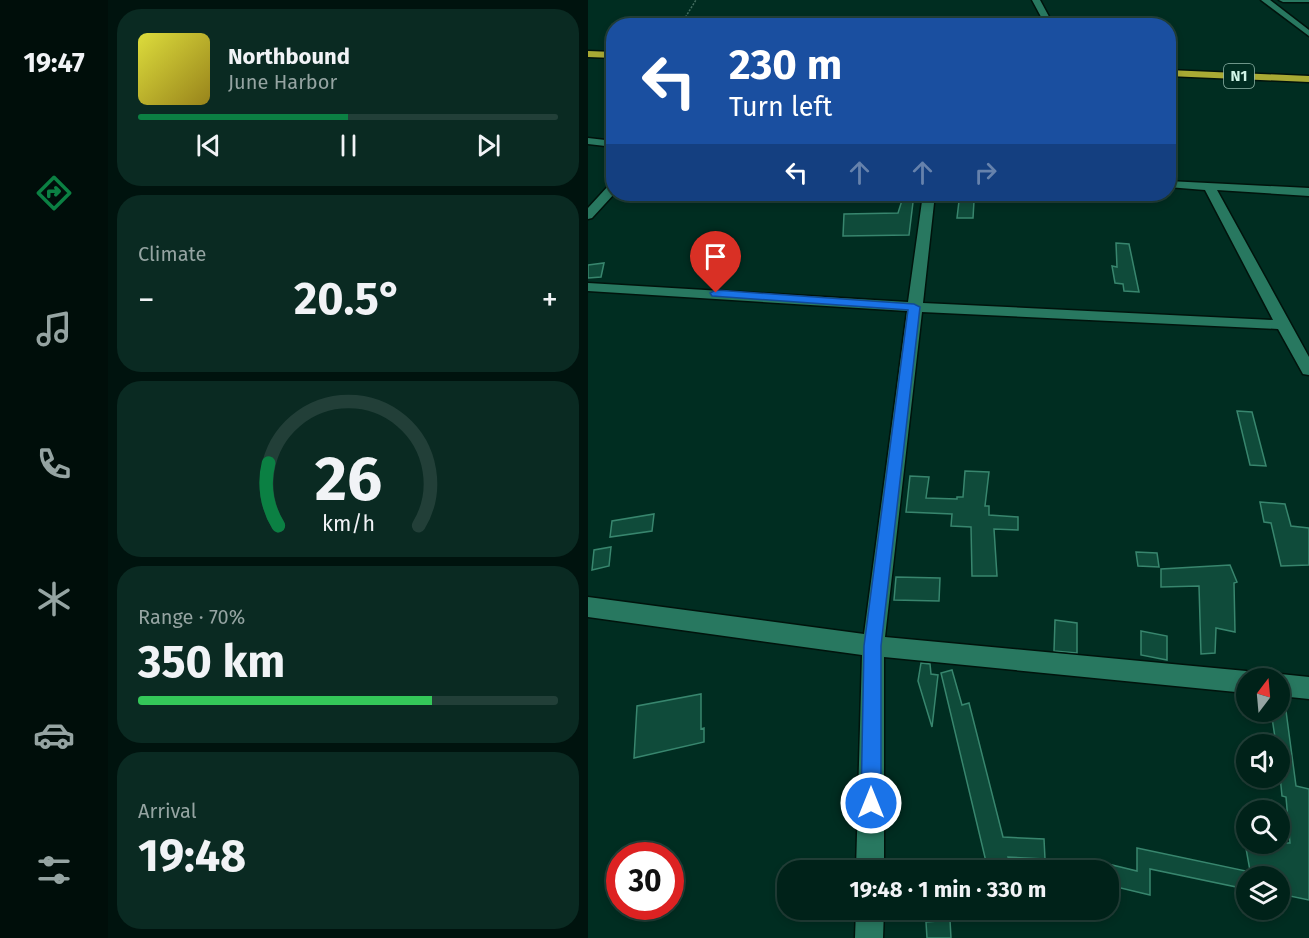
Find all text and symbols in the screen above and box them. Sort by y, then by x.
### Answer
text: 230 m [729,40,842,90]
icon: left [630,42,708,120]
text: Northbound [228,43,350,70]
text: 19:47 [23,47,85,79]
road number: N1 [1224,64,1254,88]
text: June Harbor [228,70,337,94]
text: Turn left [729,91,832,123]
icon: previous [192,129,225,162]
icon: pause [332,129,365,162]
icon: next [472,129,505,162]
icon: left [780,156,813,189]
icon: ahead [843,156,876,189]
icon: ahead [906,156,939,189]
icon: right [969,156,1002,189]
icon: directions [33,172,75,214]
pin [690,231,741,293]
icon: arrive [699,240,732,273]
text: Climate [138,242,206,266]
text: 20.5° [294,272,402,326]
text: − [138,280,155,320]
text: + [542,280,558,320]
icon: music [33,308,75,350]
text: 26 [314,442,382,517]
icon: phone [33,443,75,485]
text: km/h [321,511,375,537]
icon: climate [33,578,75,620]
text: Range · 70% [138,605,245,629]
text: 350 km [138,635,285,689]
north arrow [1236,668,1290,722]
map controls [1236,668,1290,920]
icon: car [33,714,75,756]
button: sound [1236,734,1290,788]
position arrow [839,771,903,835]
text: Arrival [138,799,197,823]
button: search [1236,800,1290,854]
text: 19:48 [138,829,246,883]
speed limit sign: 30 [606,842,684,920]
icon: filters [33,849,75,891]
button: layers [1236,866,1290,920]
text: 19:48 · 1 min · 330 m [850,876,1046,903]

